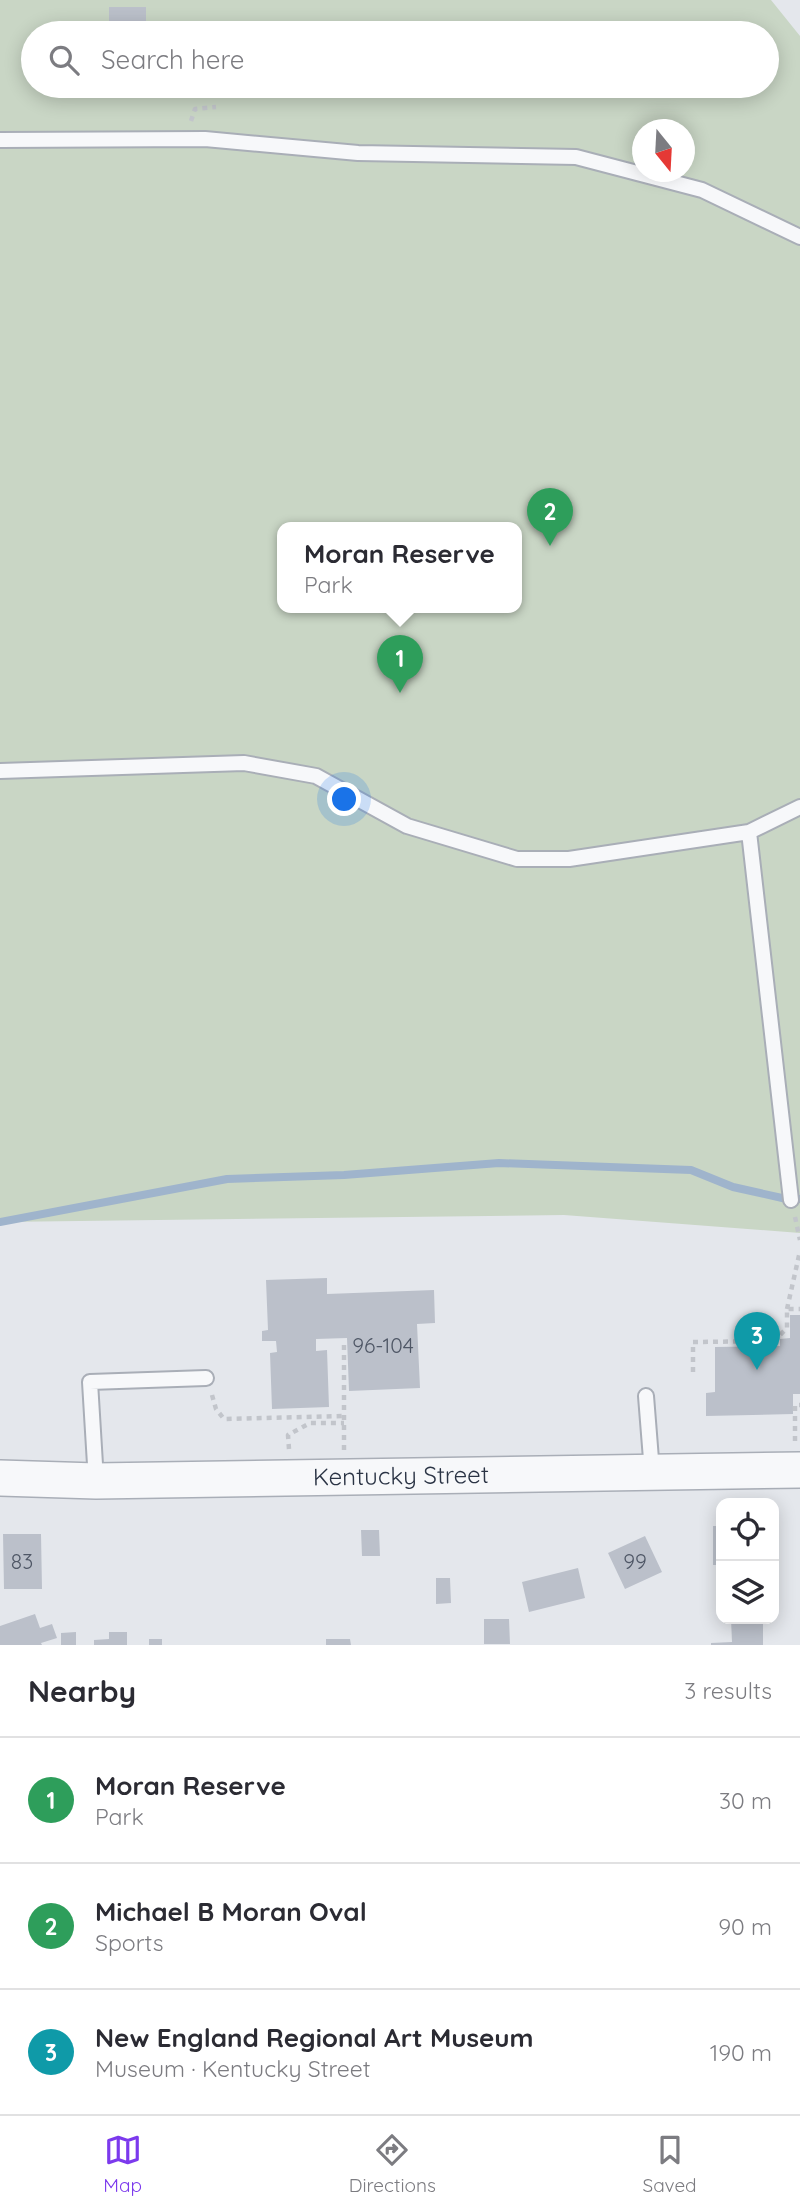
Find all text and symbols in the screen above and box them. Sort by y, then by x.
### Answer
search box [21,21,779,98]
icon: search [45,41,83,79]
text: Search here [101,43,245,76]
north arrow [632,119,695,182]
pin: 2 [527,488,573,546]
popup [277,522,522,613]
text: Moran Reserve [304,537,495,570]
text: Park [304,570,353,599]
pin: 1 [377,635,423,693]
your location [327,782,361,816]
pin: 3 [734,1312,780,1370]
house number: 96-104 [352,1332,414,1358]
street label: Kentucky Street [313,1459,489,1492]
map controls [716,1498,779,1624]
button: locate [716,1498,779,1561]
house number: 83 [11,1548,33,1574]
house number: 99 [623,1548,647,1574]
button: layers [716,1561,779,1624]
text: Nearby [28,1672,136,1710]
text: 3 results [684,1676,772,1705]
text: Moran Reserve [95,1769,286,1802]
text: 1 [47,1786,55,1815]
text: 30 m [719,1786,772,1815]
text: Park [95,1802,144,1831]
text: Michael B Moran Oval [95,1895,367,1928]
text: 2 [44,1912,58,1941]
text: 90 m [718,1912,772,1941]
text: Sports [95,1928,164,1957]
text: New England Regional Art Museum [95,2021,534,2054]
text: 3 [45,2038,57,2067]
text: 190 m [710,2038,772,2067]
text: Museum · Kentucky Street [95,2054,371,2083]
tab: Map [103,2131,142,2197]
tab: Directions [349,2131,436,2197]
tab: Saved [642,2131,697,2197]

